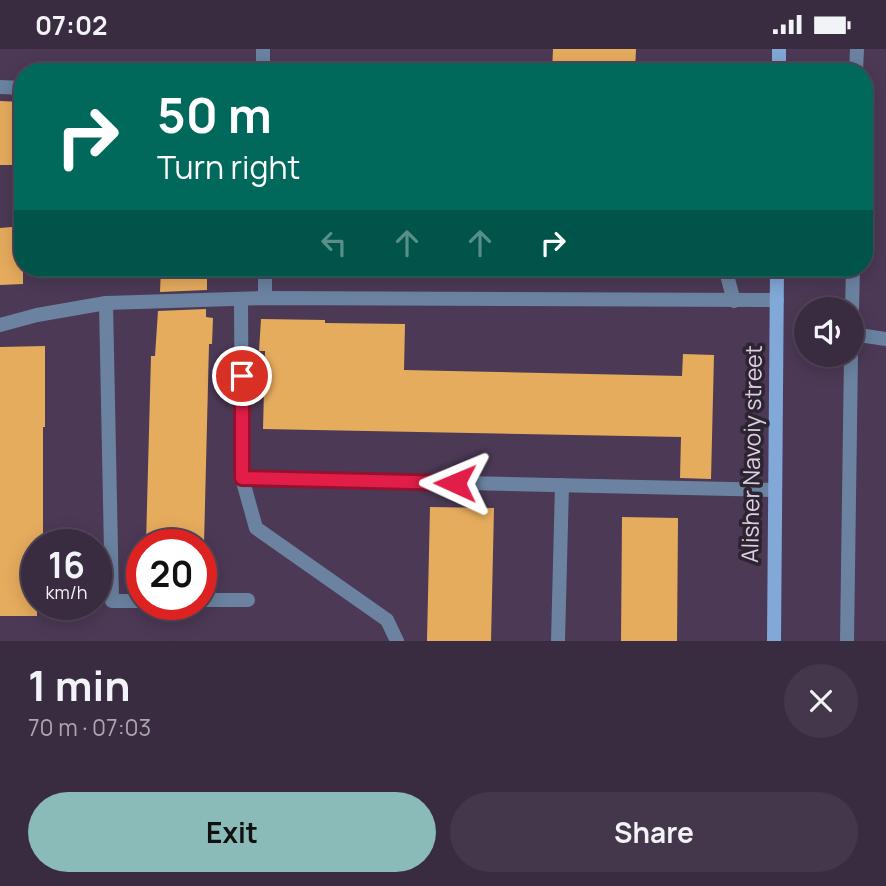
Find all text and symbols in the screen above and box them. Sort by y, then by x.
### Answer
text: 07:02 [35,7,107,43]
text: 50 m [157,81,272,148]
icon: right [42,91,133,182]
text: Turn right [157,145,300,189]
icon: left [315,224,353,262]
icon: ahead [388,224,426,262]
icon: ahead [461,224,499,262]
icon: right [534,224,572,262]
map controls [794,297,864,367]
button: sound [794,297,864,367]
street label: Alisher Navoiy street [733,345,769,563]
pin [212,346,272,406]
icon: arrive [223,357,261,395]
position arrow [418,446,492,520]
speed limit sign: 20 [126,529,217,620]
text: 16 [48,541,85,589]
text: km/h [46,580,87,604]
text: 1 min [28,656,131,714]
button: close [784,664,858,738]
text: 70 m · 07:03 [28,711,151,743]
button: Exit [28,792,436,872]
button: Share [450,792,858,872]

